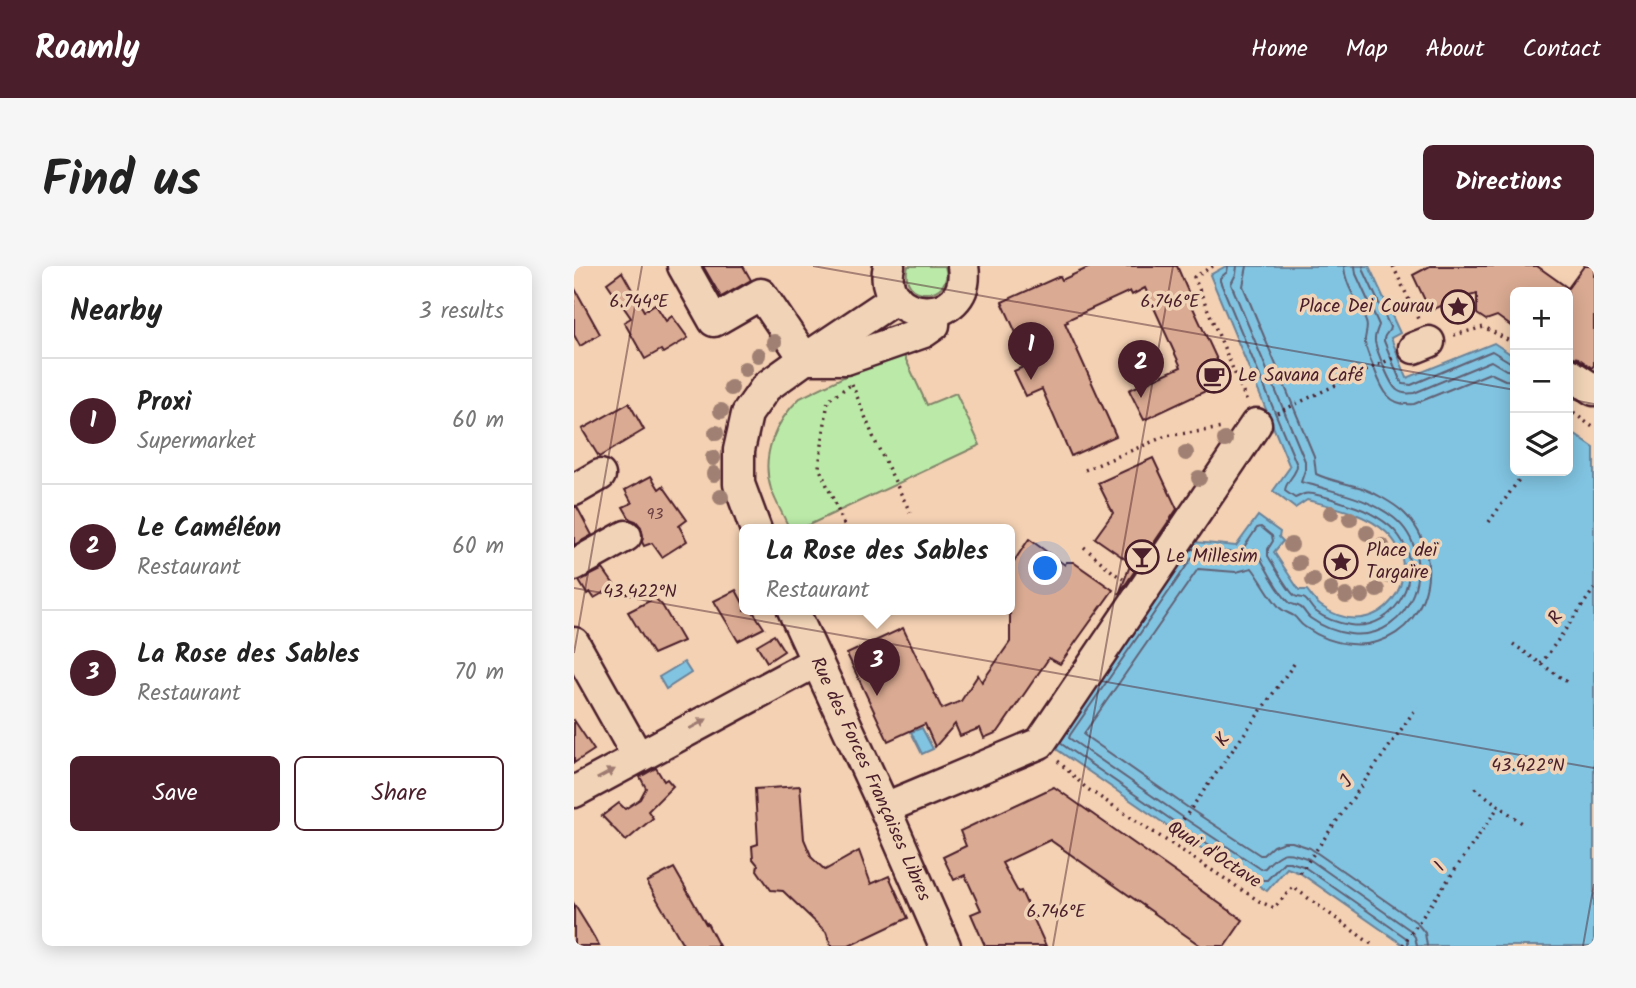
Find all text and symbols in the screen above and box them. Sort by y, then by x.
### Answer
text: Roamly [35,23,140,76]
text: Home [1251,30,1308,69]
text: Map [1346,30,1388,69]
text: About [1426,30,1484,69]
text: Contact [1522,30,1601,69]
text: Find us [42,143,200,221]
button: Directions [1423,145,1594,220]
map controls [1510,287,1573,476]
button: + [1510,287,1573,350]
text: Nearby [70,288,162,336]
text: 6.744°E [609,288,669,317]
text: 6.746°E [1140,288,1200,317]
place icon: Place Dei Courau [1439,288,1477,326]
place label: Place Dei Courau [1299,292,1434,322]
text: 3 results [418,294,504,330]
pin: 1 [1008,322,1054,380]
pin: 2 [1118,340,1164,398]
button: − [1510,350,1573,413]
cafe icon: Le Savana Café [1195,357,1233,395]
place label: Le Savana Café [1238,361,1364,391]
text: Proxi [137,382,192,424]
text: 1 [90,403,96,439]
text: 60 m [452,403,504,439]
button: layers [1510,413,1573,476]
text: Supermarket [137,424,256,460]
house number: 93 [647,502,663,527]
text: Le Caméléon [137,508,281,550]
popup [739,524,1015,615]
text: 2 [86,529,100,565]
text: 60 m [452,529,504,565]
text: La Rose des Sables [766,531,988,573]
place label: Place deï Targaïre [1366,536,1440,588]
bar icon: Le Millesim [1123,538,1161,576]
place label: Le Millesim [1166,542,1258,572]
place icon: Place deï Targaïre [1322,543,1360,581]
text: Restaurant [137,550,241,586]
your location [1028,551,1062,585]
text: Restaurant [766,573,870,609]
text: 43.422°N [603,578,677,607]
street label: R [1541,605,1571,631]
text: La Rose des Sables [137,634,360,676]
pin: 3 [854,638,900,696]
street label: Rue des Forces Françaises Libres [802,652,939,906]
text: 3 [87,655,99,691]
text: 70 m [454,655,504,691]
text: Restaurant [137,676,241,712]
one-way arrow [689,719,709,731]
street label: K [1208,726,1239,753]
text: 43.422°N [1491,752,1565,781]
button: Save [70,756,280,831]
button: Share [294,756,504,831]
one-way arrow [596,769,616,780]
street label: J [1332,769,1362,794]
street label: Quai d'Octave [1161,813,1268,897]
street label: I [1426,856,1454,878]
text: 6.746°E [1026,898,1086,927]

